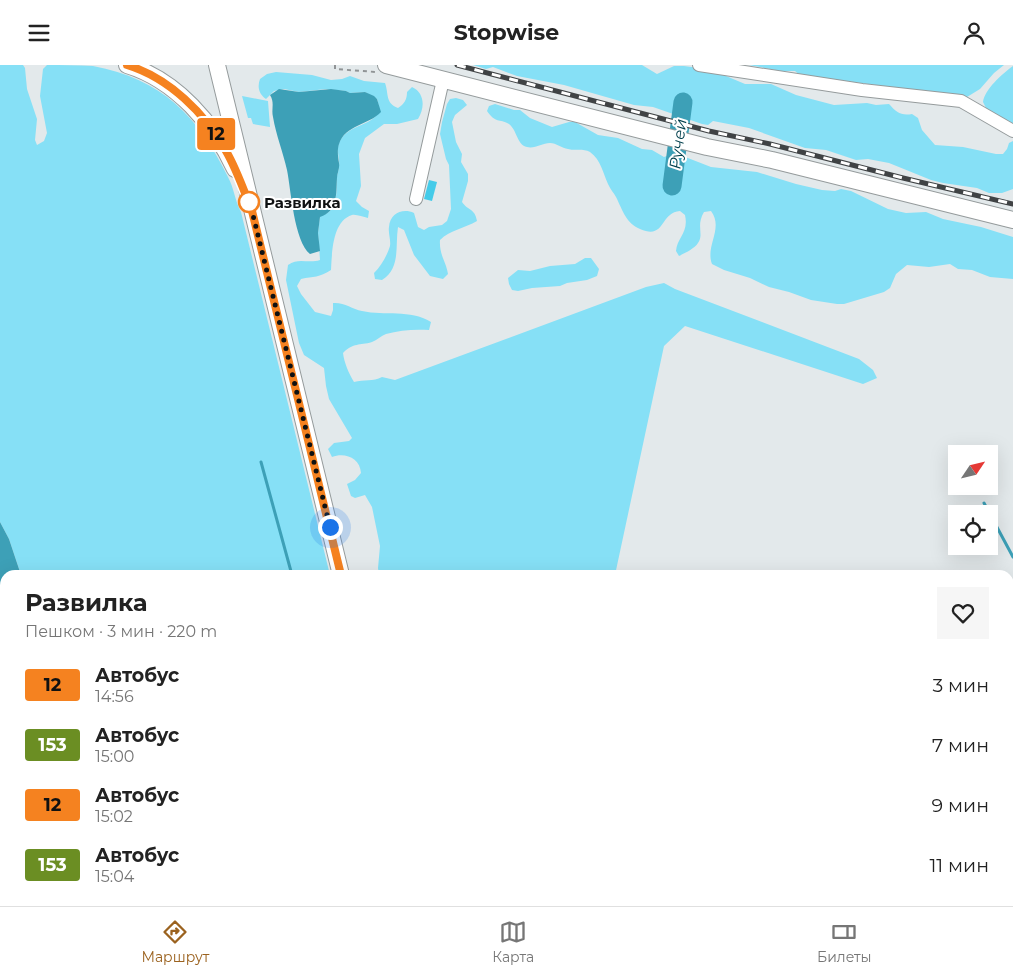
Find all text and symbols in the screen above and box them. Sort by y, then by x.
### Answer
icon: menu [25,19,53,47]
text: Stopwise [454,19,559,46]
icon: person [960,19,988,47]
line badge: 12 [194,118,238,150]
water label: Ручей [665,118,691,170]
text: 12 [207,123,225,145]
marker: Развилка [238,191,260,213]
place label: Развилка [264,193,341,212]
north arrow [948,445,998,495]
map controls [948,445,998,555]
button: locate [948,505,998,555]
your location [318,515,343,540]
button: heart [937,587,989,639]
text: Развилка [25,588,148,617]
text: Пешком · 3 мин · 220 m [25,622,217,641]
text: Автобус [95,664,179,687]
text: 12 [44,674,61,696]
text: 3 мин [932,674,989,697]
text: 14:56 [95,687,134,706]
text: Автобус [95,724,179,747]
text: 153 [38,734,67,756]
text: 7 мин [932,734,989,757]
text: 15:00 [95,747,134,766]
text: Автобус [95,784,179,807]
text: 12 [44,794,61,816]
text: 9 мин [932,794,989,817]
text: 15:02 [95,807,133,826]
text: Автобус [95,844,179,867]
text: 153 [38,854,67,876]
text: 11 мин [929,854,989,877]
text: 15:04 [95,867,134,886]
tab: Маршрут [141,918,209,966]
tab: Карта [492,918,534,966]
tab: Билеты [817,918,872,966]

